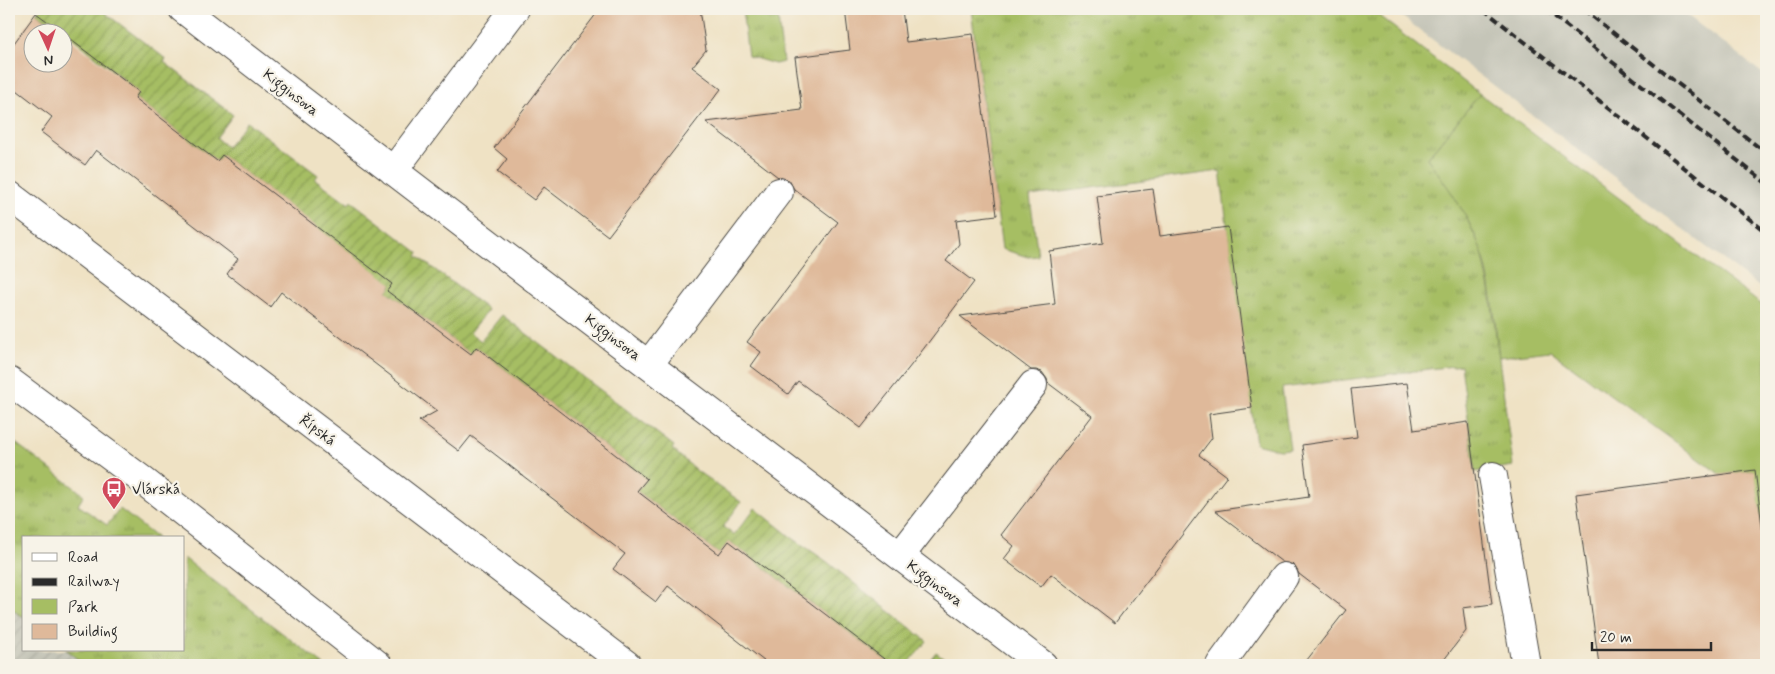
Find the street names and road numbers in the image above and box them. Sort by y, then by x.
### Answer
street label: Kigginsova [258,65,323,122]
street label: Kigginsova [580,310,645,367]
street label: Řípská [295,411,340,451]
street label: Kigginsova [902,556,967,613]

